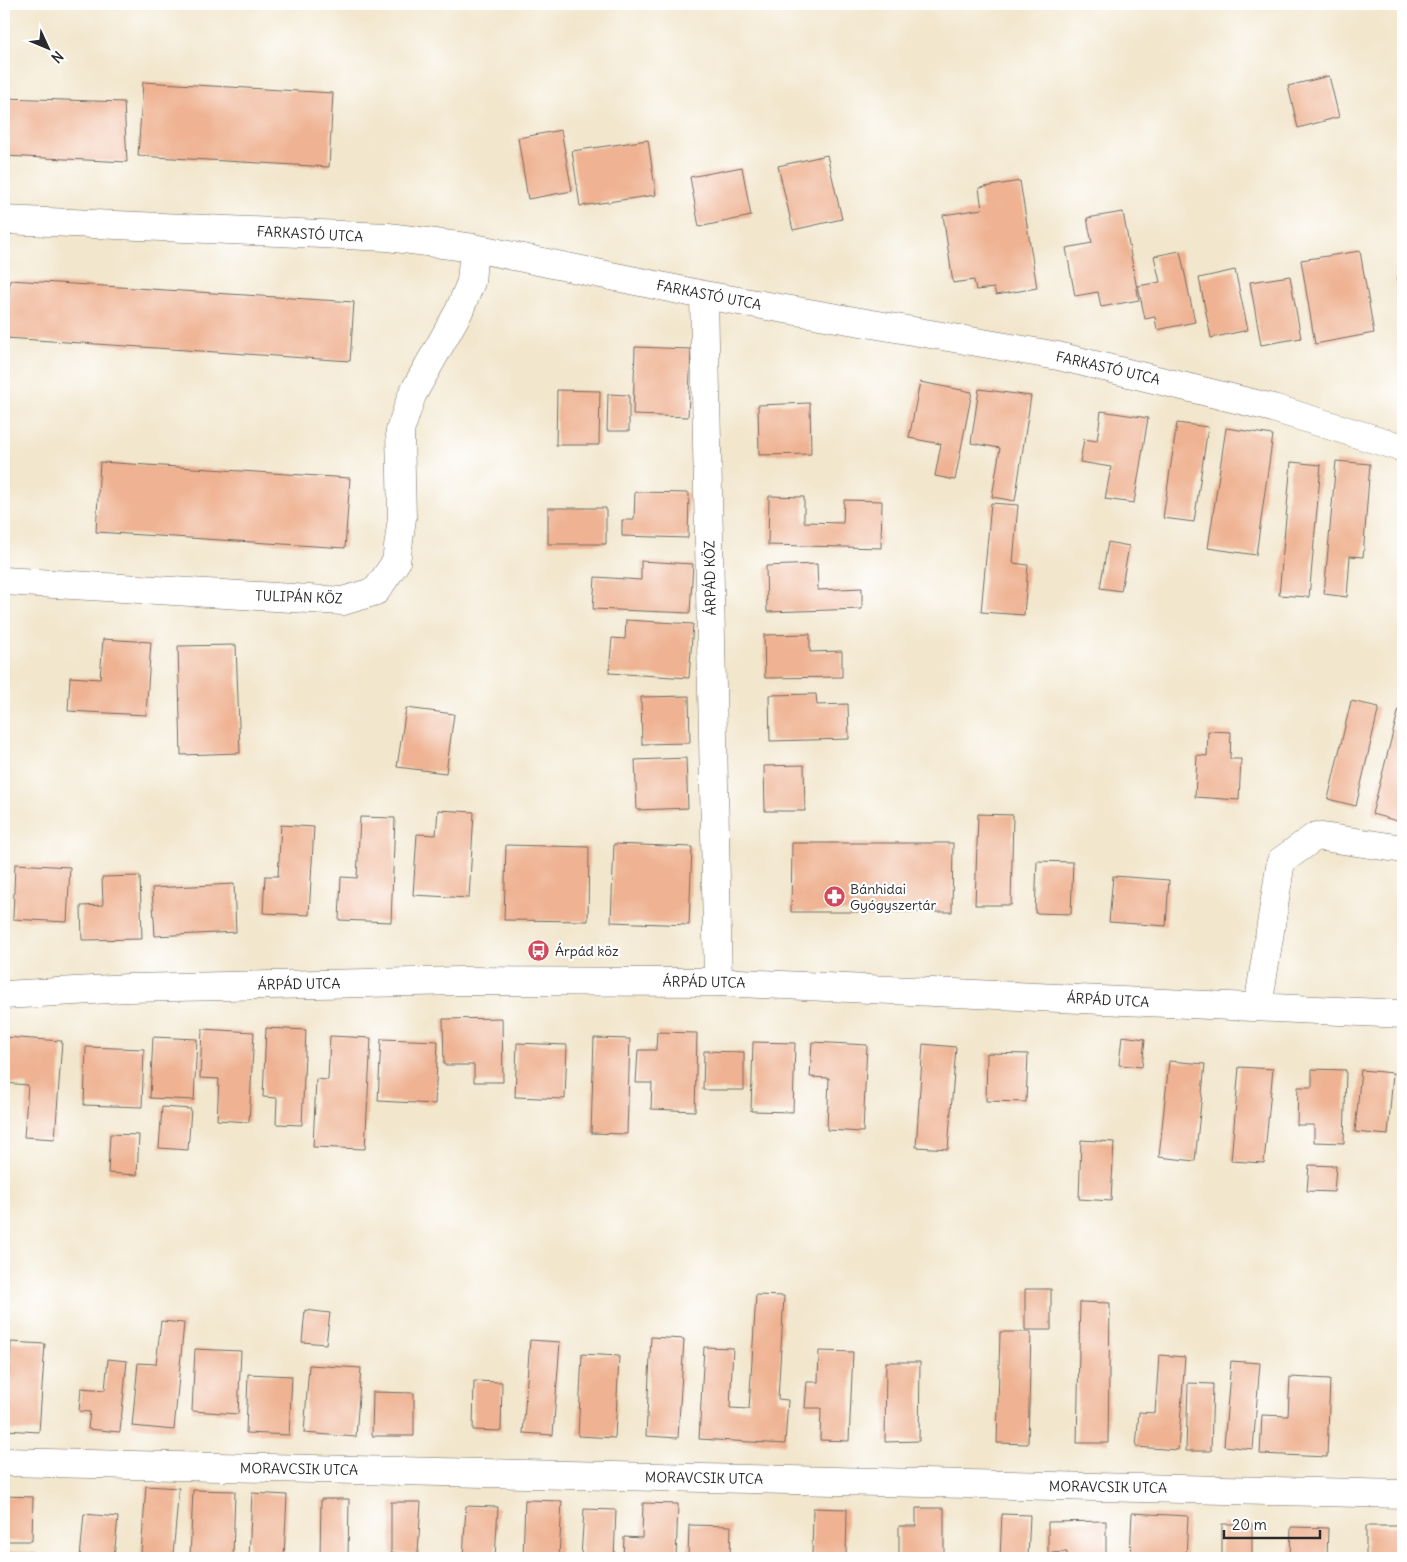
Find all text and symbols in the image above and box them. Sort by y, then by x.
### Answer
north arrow [22,22,72,72]
text: N [48,47,67,67]
street label: FARKASTÓ UTCA [256,222,364,246]
street label: FARKASTÓ UTCA [655,276,763,314]
street label: FARKASTÓ UTCA [1054,347,1162,389]
street label: ÁRPÁD KÖZ [700,540,720,616]
street label: TULIPÁN KÖZ [255,586,343,608]
place label: Bánhidai Gyógyszertár [850,880,936,914]
pharmacy icon: Bánhidai Gyógyszertár [822,885,846,909]
bus stop icon: Árpád köz [527,939,551,963]
place label: Árpád köz [555,942,619,960]
street label: ÁRPÁD UTCA [662,972,746,992]
street label: ÁRPÁD UTCA [257,974,341,994]
street label: ÁRPÁD UTCA [1066,989,1150,1011]
street label: MORAVCSIK UTCA [240,1459,358,1479]
street label: MORAVCSIK UTCA [645,1468,763,1488]
street label: MORAVCSIK UTCA [1049,1477,1167,1497]
scale bar [1224,1507,1321,1539]
text: 20 m [1232,1515,1267,1534]

